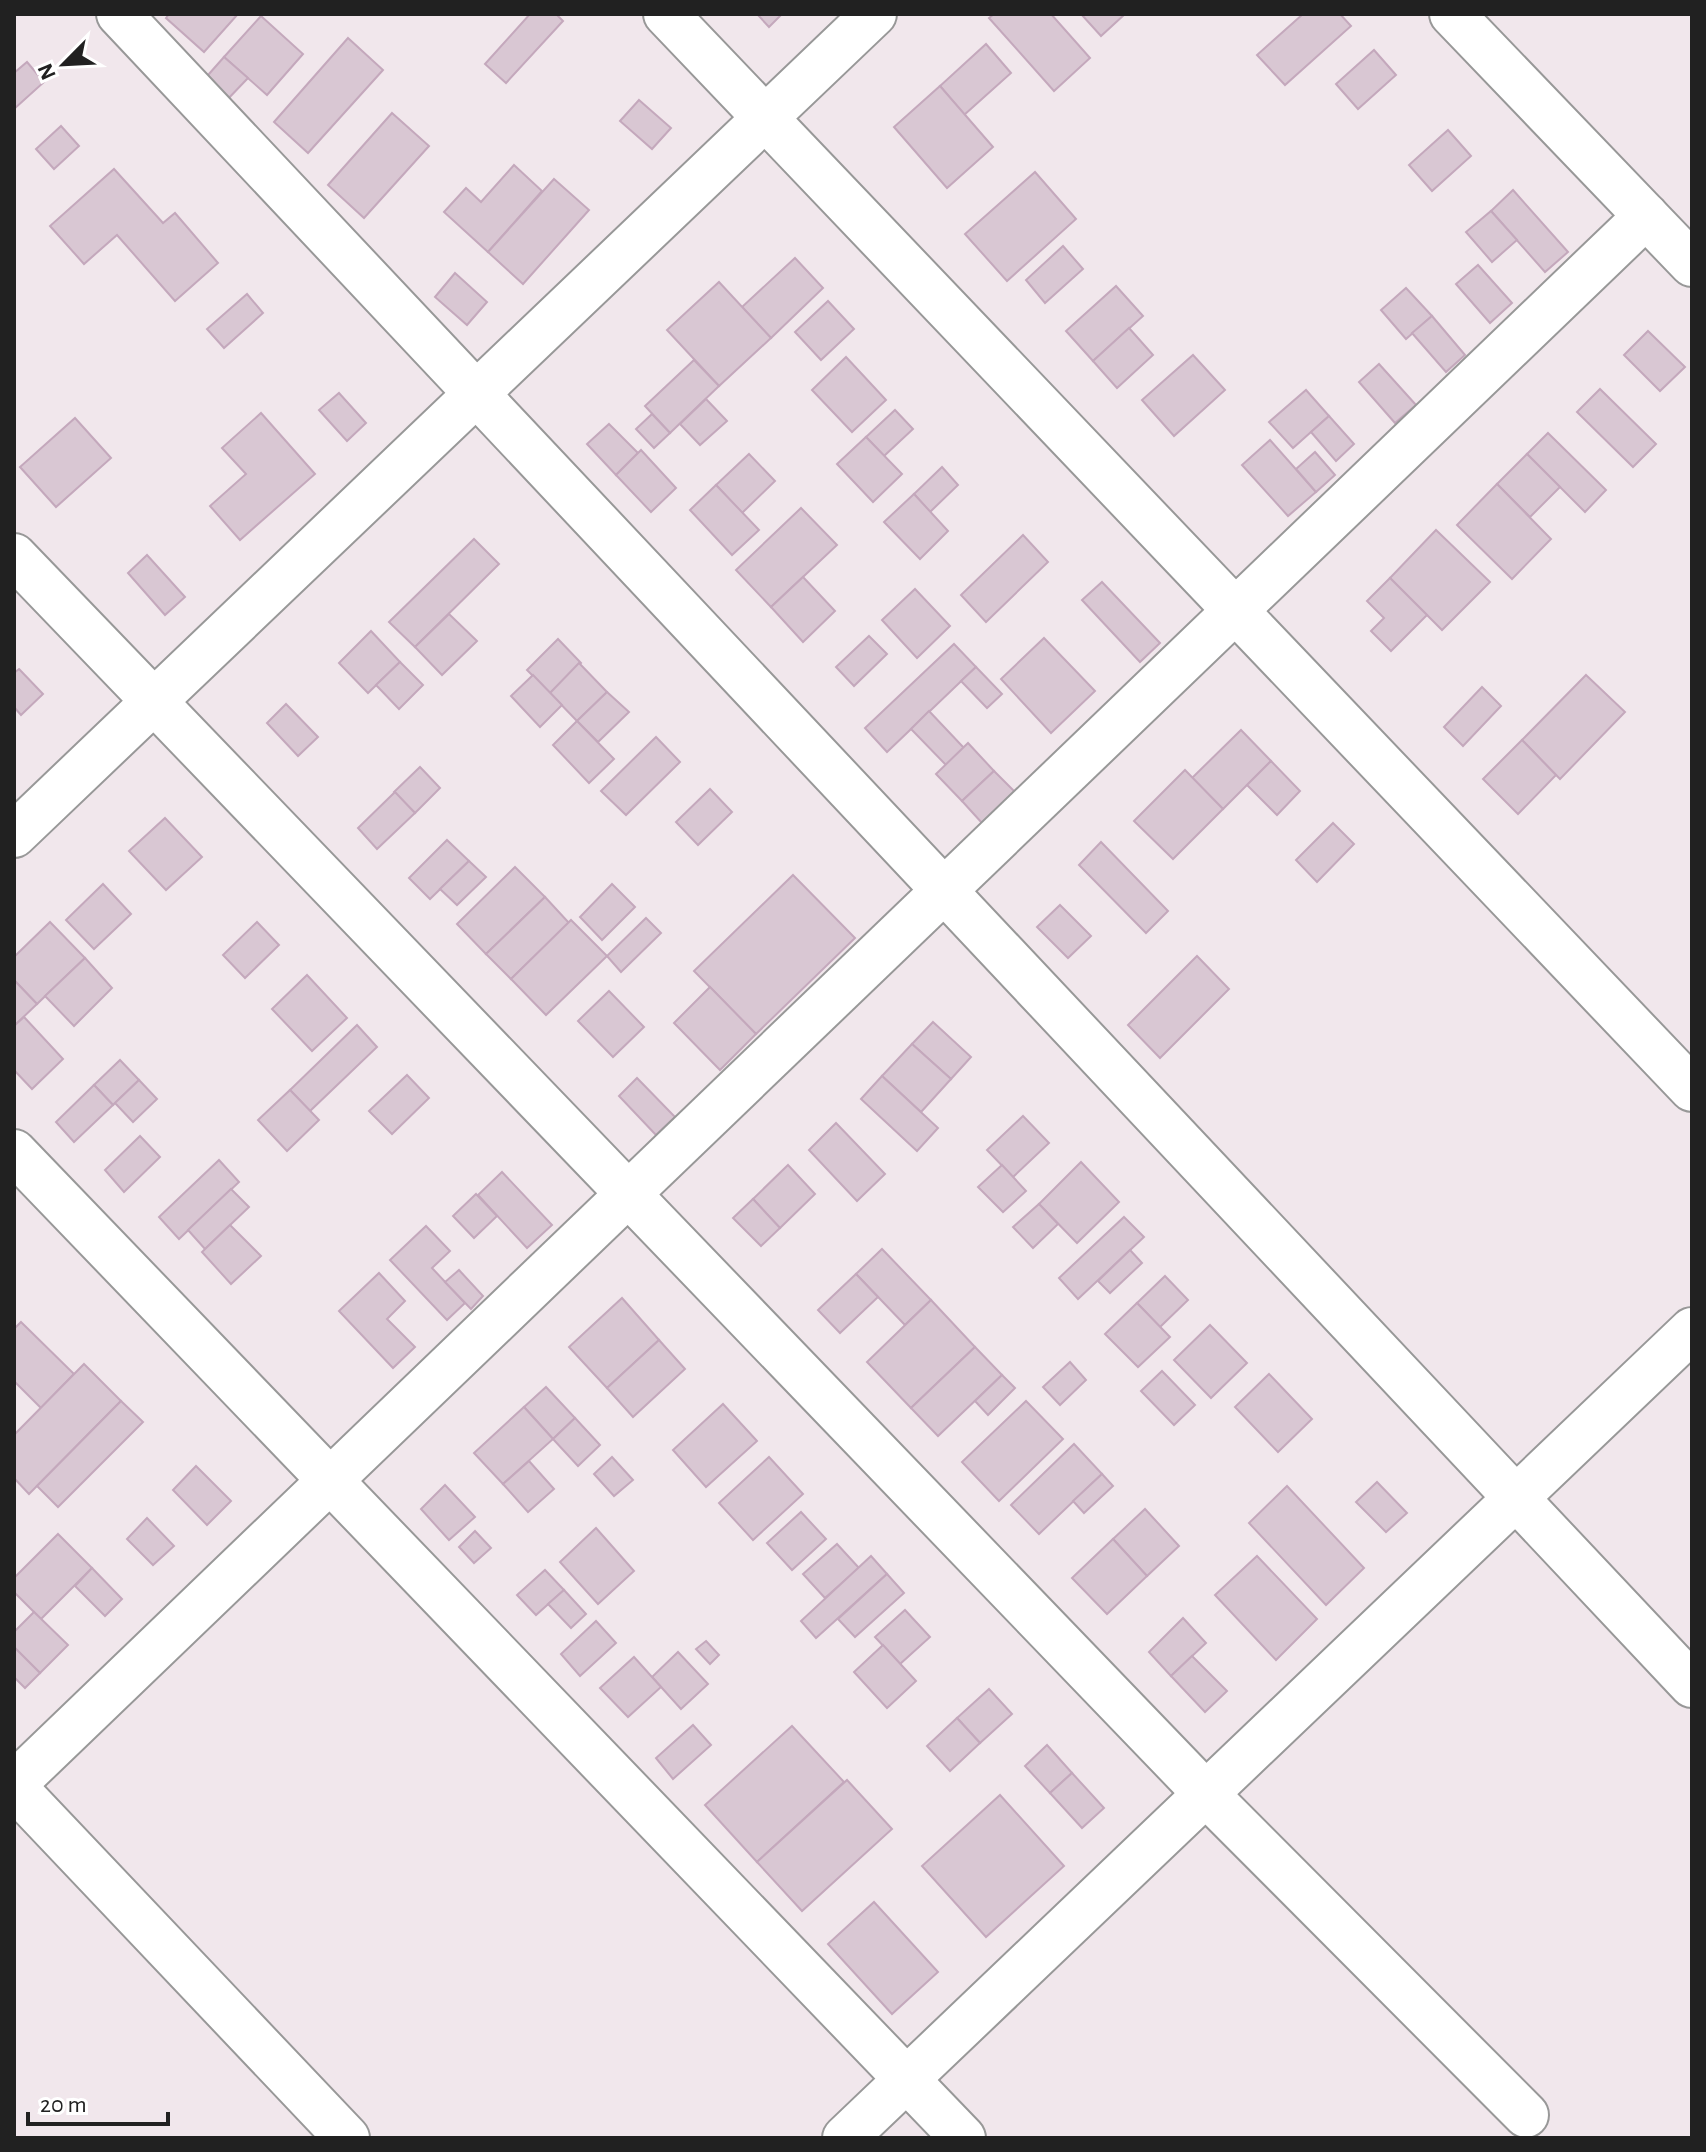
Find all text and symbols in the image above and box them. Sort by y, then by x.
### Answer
north arrow [24,24,104,104]
text: N [33,60,60,83]
scale bar [28,2076,168,2126]
text: 20 m [40,2093,87,2117]

